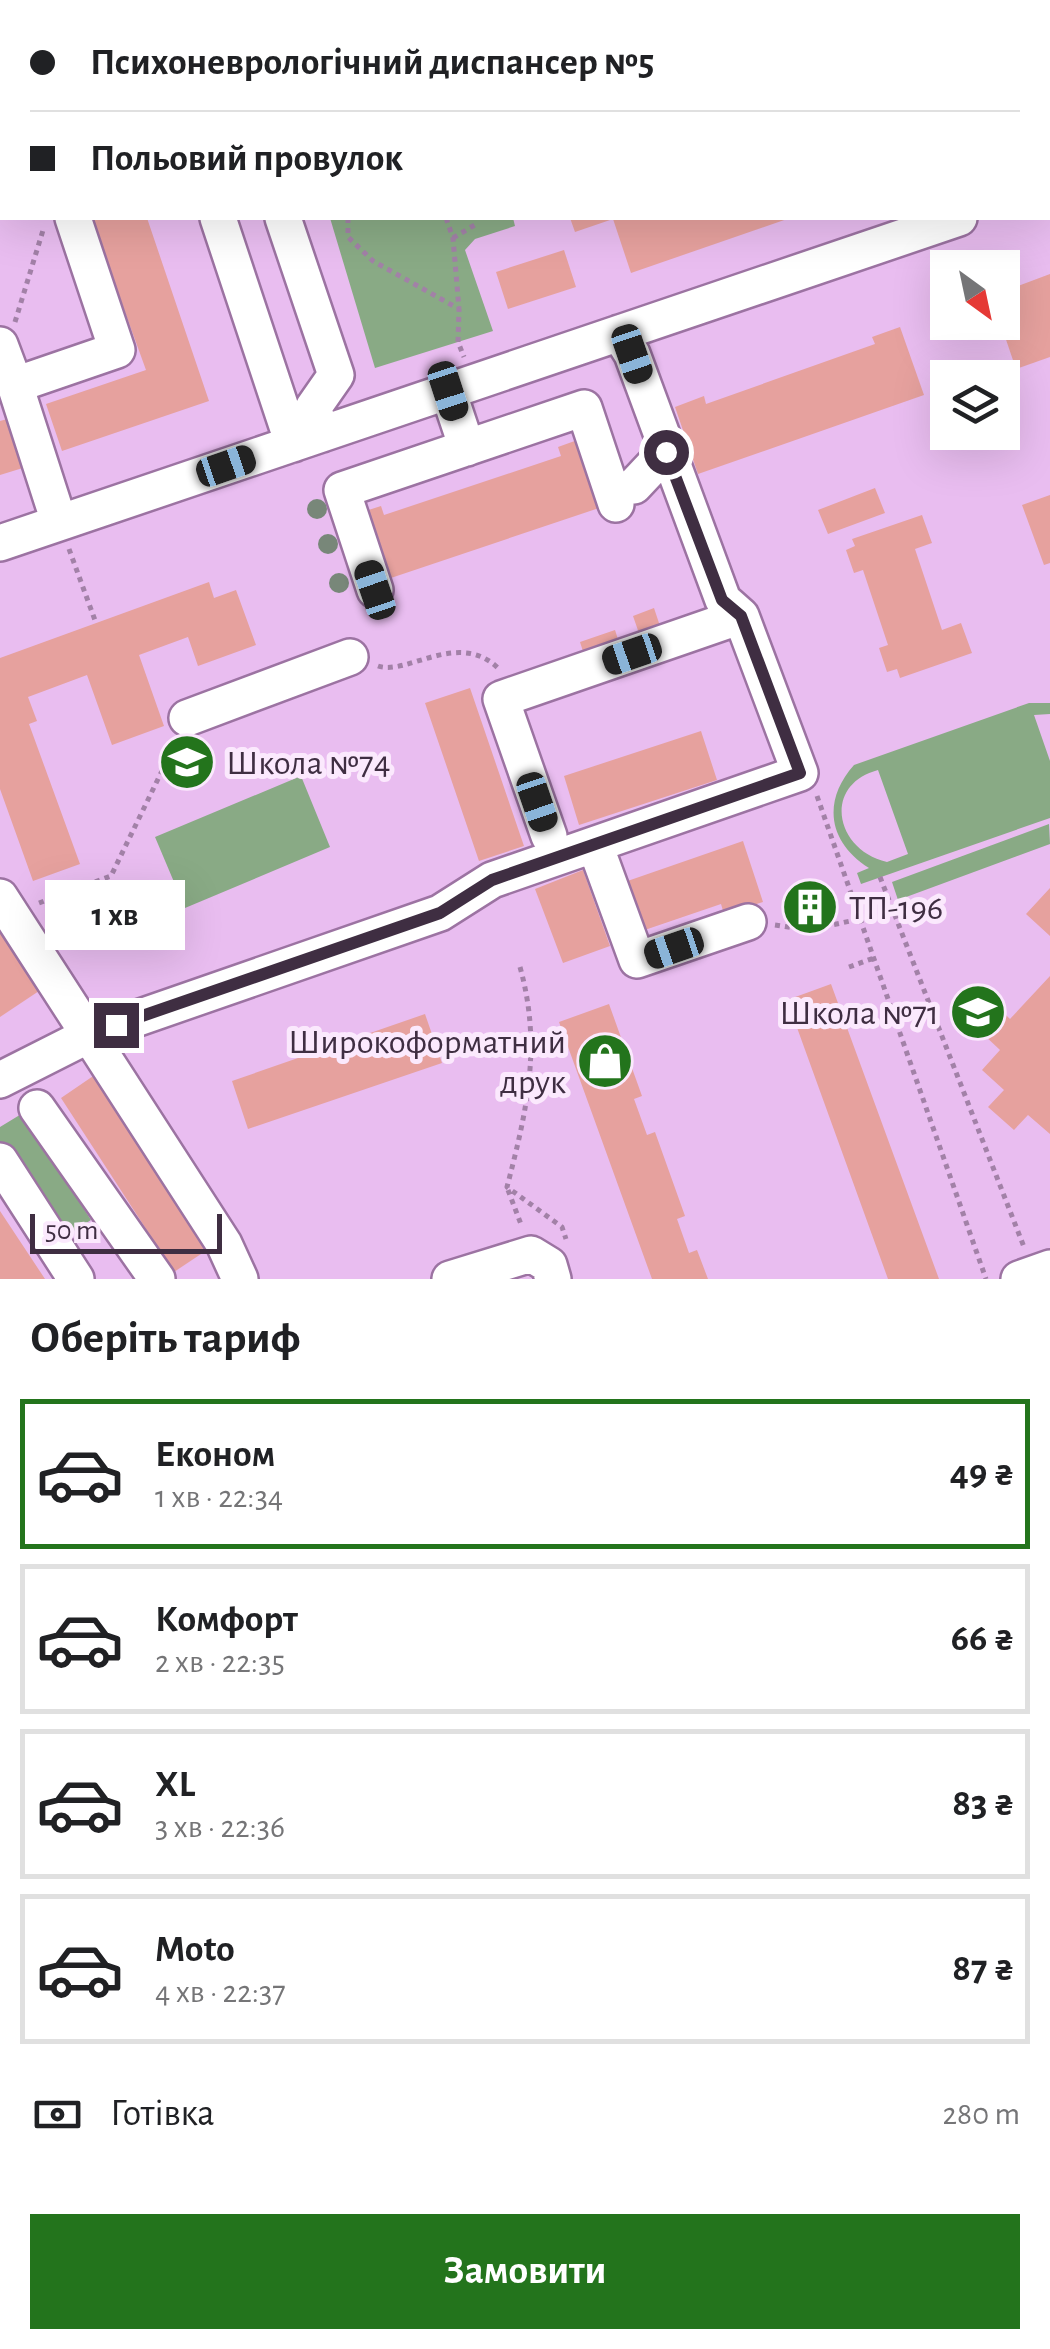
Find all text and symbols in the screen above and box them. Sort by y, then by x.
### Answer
text: Психоневрологічний диспансер №5 [90,44,655,82]
text: Польовий провулок [90,140,403,178]
north arrow [930,250,1020,340]
map controls [930,250,1020,450]
car [608,321,656,387]
car [424,358,472,424]
button: layers [930,360,1020,450]
route start [644,430,689,475]
car [193,442,259,490]
car [351,557,399,623]
car [599,630,665,678]
school or university icon: Школа №74 [157,732,217,792]
place label: Школа №74 [226,746,390,781]
car [513,769,561,835]
building icon: ТП-196 [780,877,840,937]
callout: 1 хв [46,880,186,950]
place label: ТП-196 [849,891,943,926]
text: 1 хв [92,899,138,931]
car [641,924,707,972]
school or university icon: Школа №71 [948,982,1008,1042]
place label: Школа №71 [779,996,939,1031]
route end [94,1003,139,1048]
place label: Широкоформатний друк [288,1025,566,1100]
shop icon: Широкоформатний друк [575,1031,635,1091]
scale bar [30,1209,222,1254]
text: 50 m [45,1217,99,1245]
text: Оберіть тариф [30,1316,300,1361]
icon: car [35,1429,125,1519]
text: Економ [155,1436,275,1474]
text: 49 ₴ [950,1455,1015,1493]
text: 1 хв · 22:34 [155,1481,283,1513]
icon: car [35,1594,125,1684]
text: Комфорт [155,1601,298,1639]
text: 66 ₴ [951,1620,1015,1658]
text: 2 хв · 22:35 [155,1646,285,1678]
icon: car [35,1759,125,1849]
text: XL [155,1766,195,1804]
text: 83 ₴ [952,1785,1015,1823]
text: 3 хв · 22:36 [155,1811,285,1843]
icon: car [35,1924,125,2014]
text: Moto [155,1931,235,1969]
text: 87 ₴ [952,1950,1015,1988]
text: 4 хв · 22:37 [155,1976,286,2008]
icon: cash [30,2087,85,2142]
text: Готівка [110,2095,215,2133]
text: 280 m [942,2098,1020,2130]
button: Замовити [30,2214,1020,2329]

